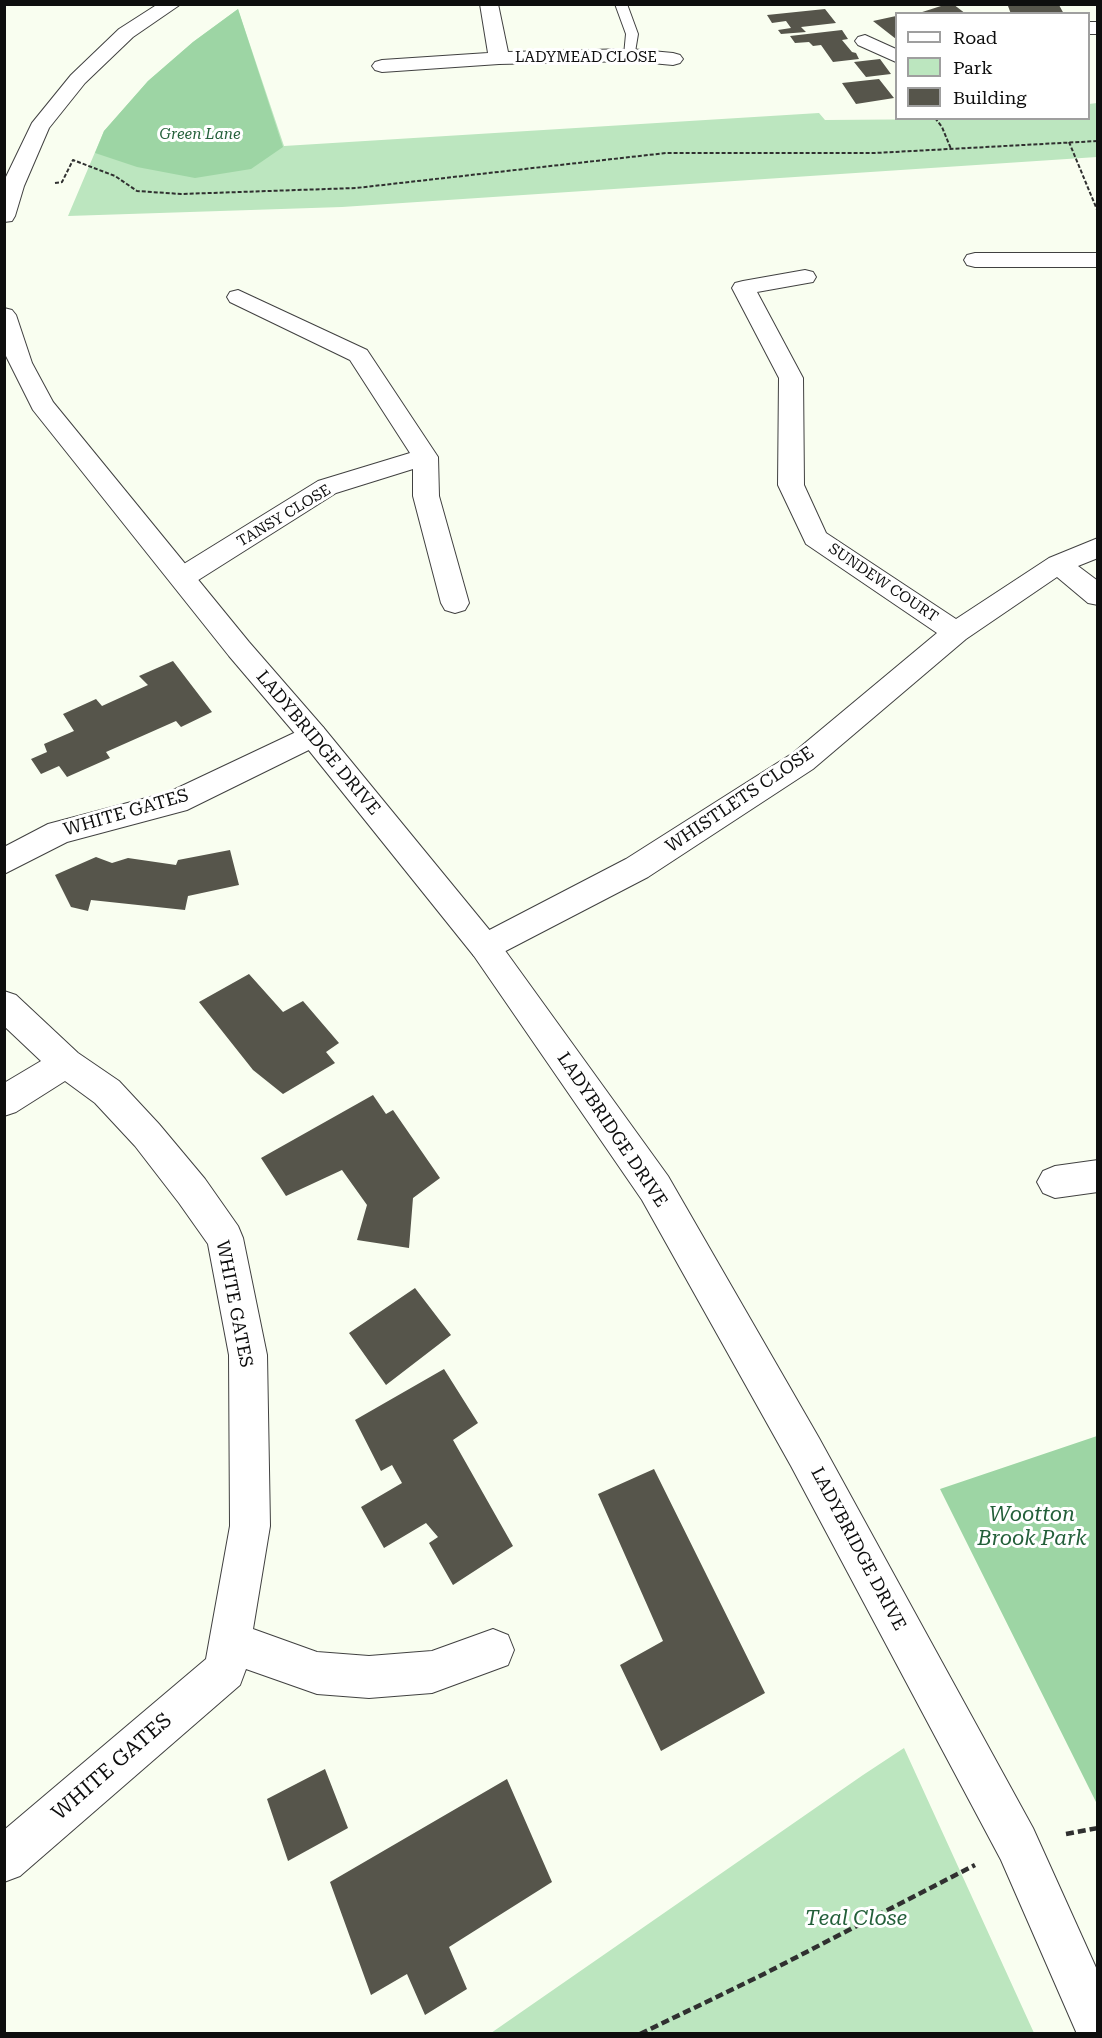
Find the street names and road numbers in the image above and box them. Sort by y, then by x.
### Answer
street label: LADYMEAD CLOSE [515,49,657,67]
street label: TANSY CLOSE [234,481,334,551]
street label: SUNDEW COURT [825,540,941,626]
street label: LADYBRIDGE DRIVE [251,666,385,820]
street label: WHISTLETS CLOSE [662,742,818,858]
street label: WHITE GATES [61,785,191,841]
street label: LADYBRIDGE DRIVE [552,1049,672,1211]
street label: WHITE GATES [211,1239,257,1369]
street label: LADYBRIDGE DRIVE [806,1464,910,1634]
street label: WHITE GATES [47,1708,177,1826]

